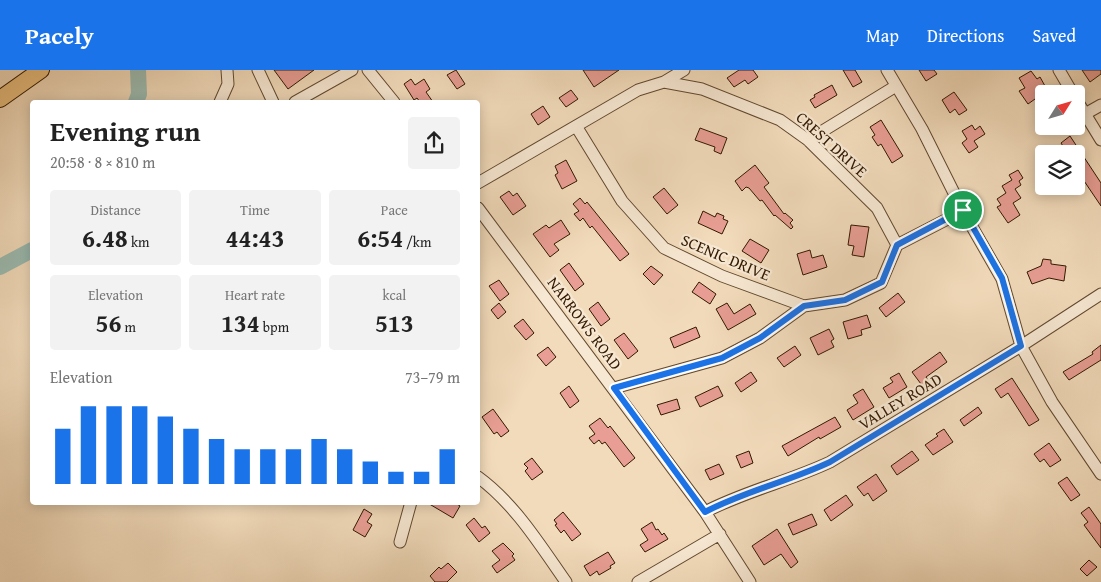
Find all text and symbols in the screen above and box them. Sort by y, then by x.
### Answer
text: Pacely [25,18,94,53]
text: Map [866,22,899,49]
text: Directions [927,22,1004,49]
text: Saved [1032,22,1076,49]
north arrow [1035,85,1085,135]
map controls [1035,85,1085,195]
street label: CREST DRIVE [791,105,873,183]
text: Evening run [50,110,201,151]
button: share [408,117,460,169]
button: layers [1035,145,1085,195]
text: 20:58 · 8 × 810 m [50,150,155,174]
pin [942,189,984,231]
icon: arrive [949,196,977,224]
text: Distance [91,200,141,220]
text: Time [240,200,270,220]
text: Pace [381,200,408,220]
text: 6.48 [82,220,128,256]
text: 44:43 [226,220,284,256]
text: 6:54 [357,220,403,256]
street label: SCENIC DRIVE [678,227,774,287]
text: km [128,232,149,252]
text: /km [403,232,431,252]
street label: NARROWS ROAD [542,271,628,375]
text: Elevation [88,285,143,305]
text: Heart rate [225,285,285,305]
text: kcal [382,285,406,305]
text: 56 [95,305,121,341]
text: 134 [221,305,260,341]
text: 513 [375,305,414,341]
text: m [121,317,136,337]
text: bpm [260,317,289,337]
text: Elevation [50,365,113,389]
text: 73–79 m [405,365,460,389]
street label: VALLEY ROAD [854,367,946,435]

